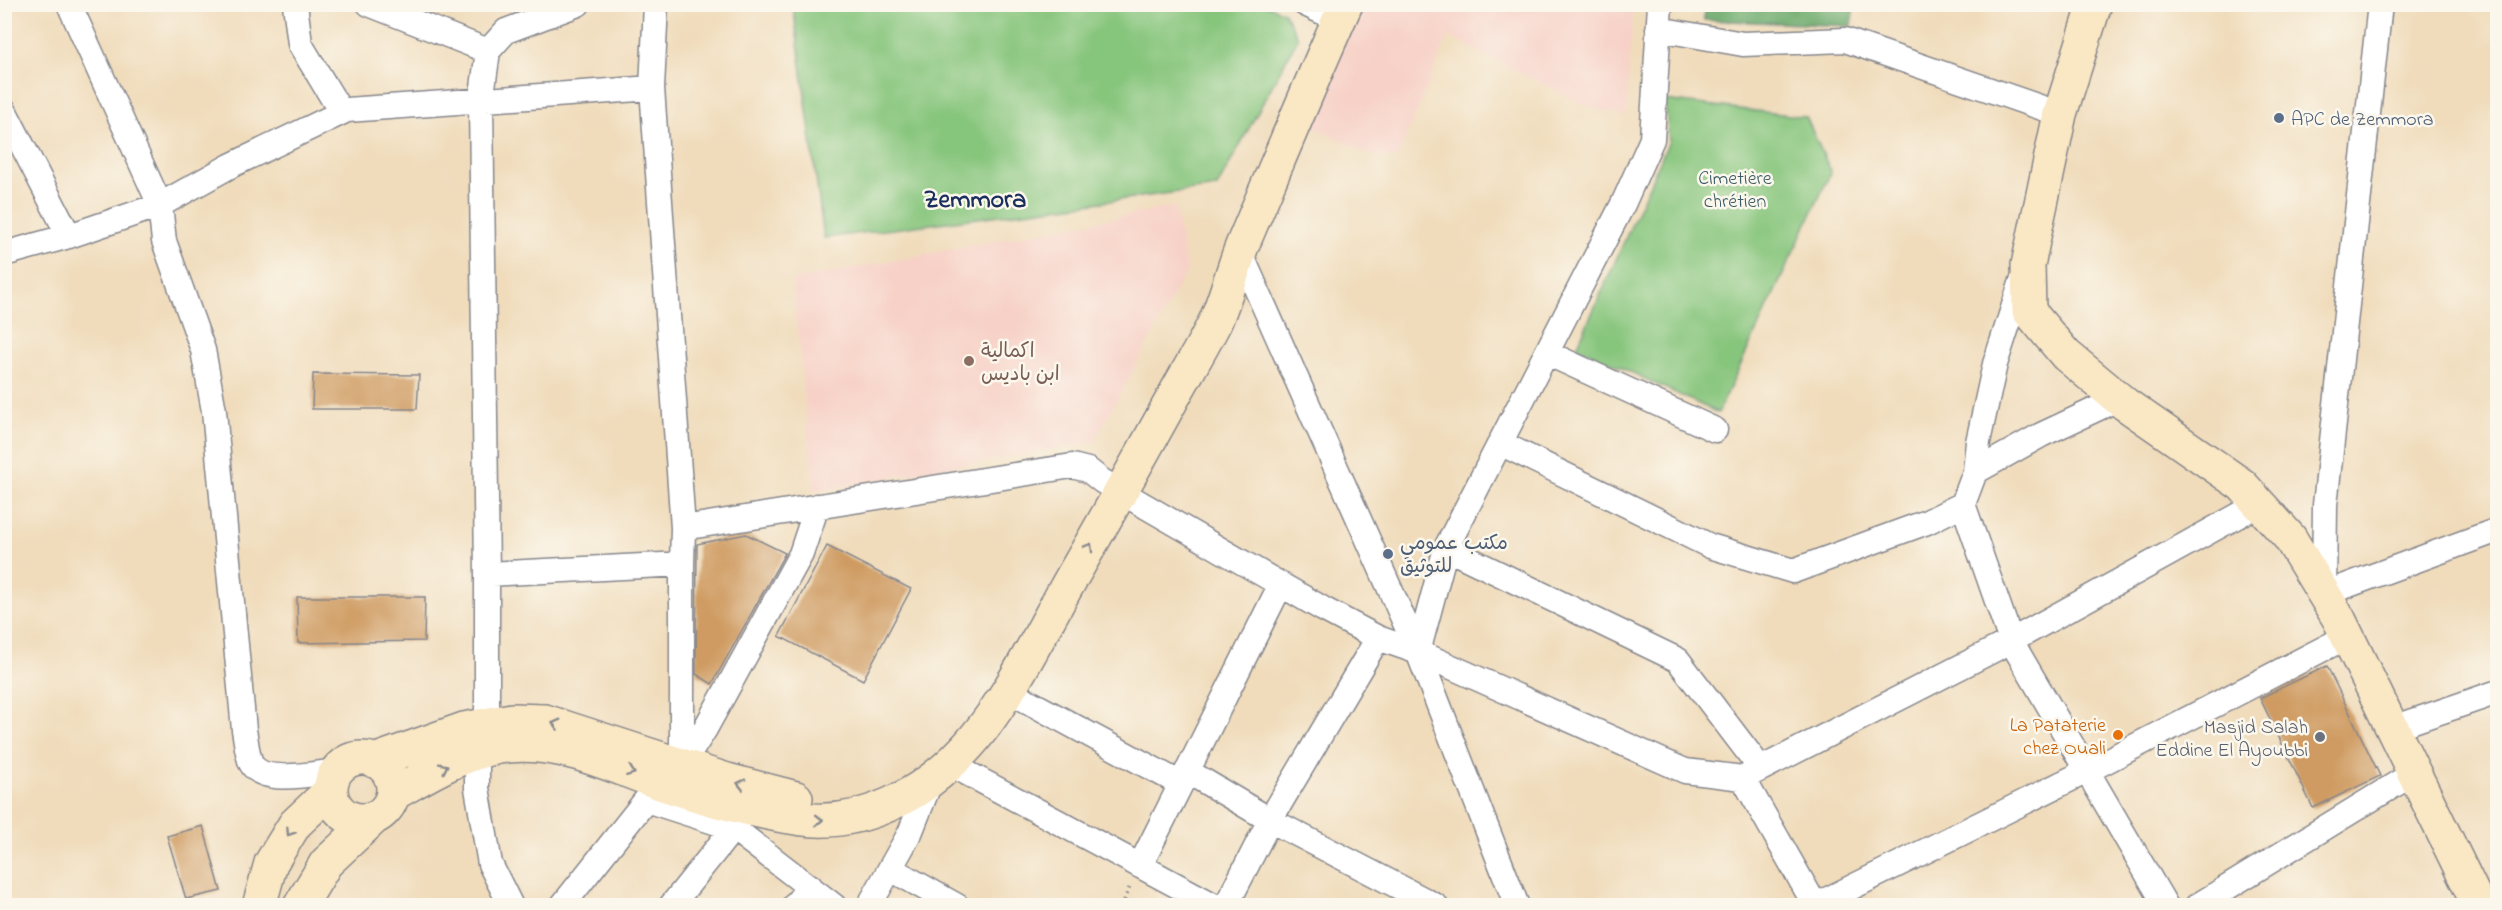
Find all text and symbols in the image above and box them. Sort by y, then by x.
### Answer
place label: APC de Zemmora [2291,106,2434,135]
marker: APC de Zemmora [2272,111,2286,125]
park label: Cimetière chrétien [1698,165,1772,217]
district label: Zemmora [924,182,1026,220]
place label: اكمالية ابن باديس [981,338,1060,390]
marker: اكمالية ابن باديس [962,354,976,368]
place label: مكتب عمومي للتوثيق [1400,530,1508,582]
one-way arrow [1082,542,1094,553]
marker: مكتب عمومي للتوثيق [1381,547,1395,561]
place label: La Pataterie chez Ouali [2010,712,2106,764]
place label: Masjid Salah Eddine El Ayoubbi [2156,714,2308,766]
one-way arrow [551,718,561,731]
marker: La Pataterie chez Ouali [2111,728,2125,742]
marker: Masjid Salah Eddine El Ayoubbi [2313,730,2327,744]
one-way arrow [438,762,449,774]
one-way arrow [625,765,636,777]
one-way arrow [737,779,747,791]
one-way arrow [815,814,824,826]
one-way arrow [286,826,298,836]

